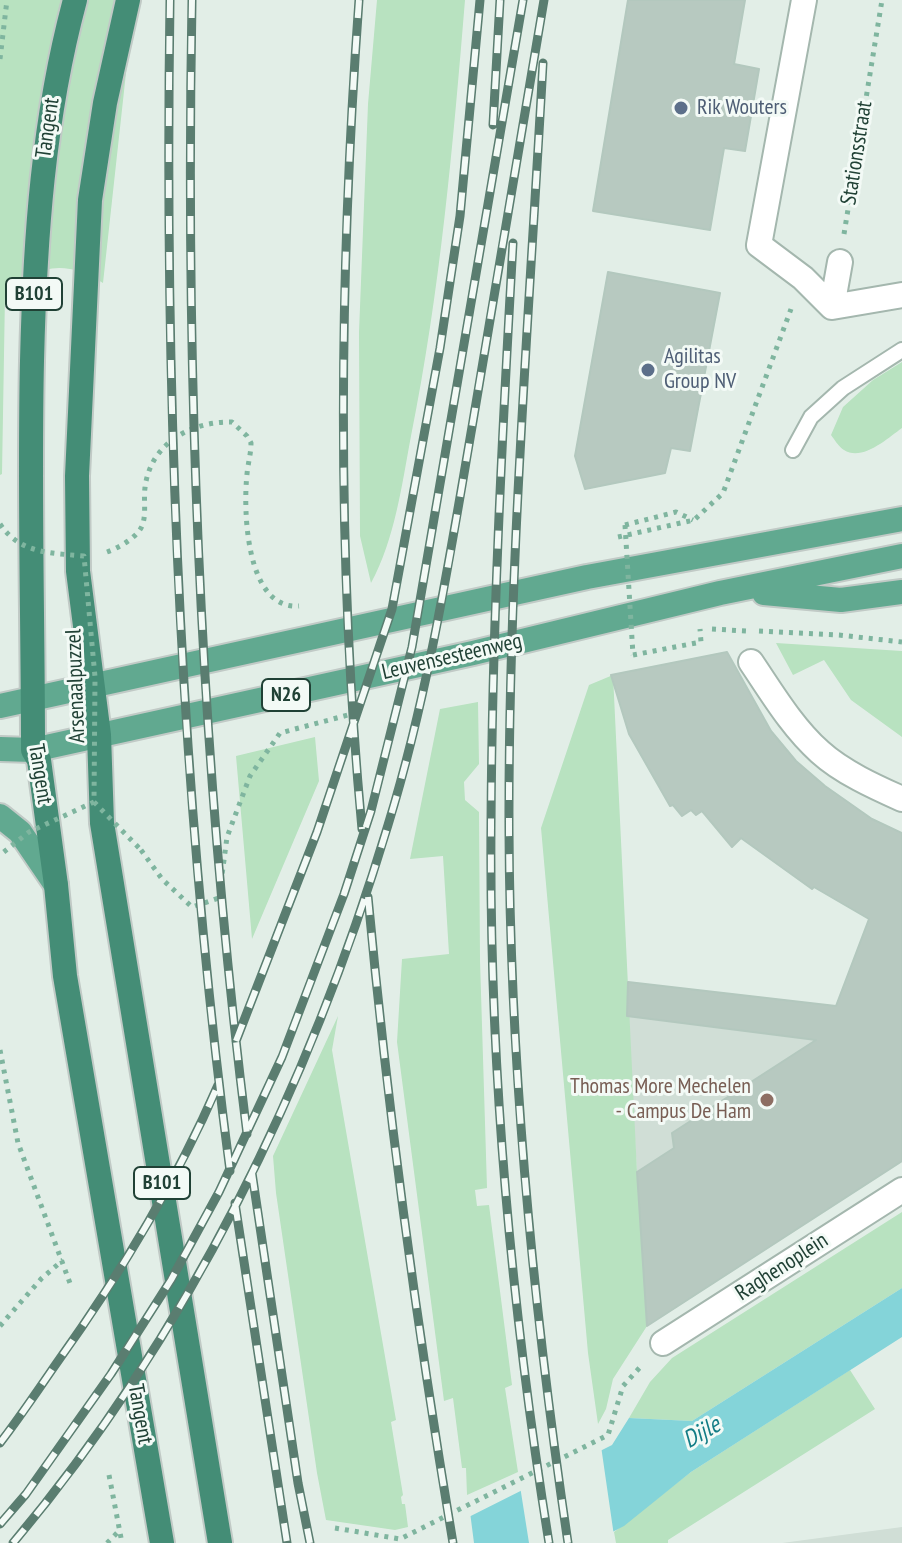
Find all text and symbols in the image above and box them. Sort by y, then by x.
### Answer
place label: Rik Wouters [697,95,787,121]
street label: Tangent [31,96,65,160]
marker: Rik Wouters [672,99,690,117]
street label: Stationsstraat [836,99,878,207]
road number: B101 [6,278,62,310]
place label: Agilitas Group NV [664,344,736,396]
marker: Agilitas Group NV [639,361,657,379]
street label: Arsenaalpuzzel [61,628,91,744]
street label: Leuvensesteenweg [379,628,525,686]
road number: N26 [262,679,310,711]
street label: Tangent [22,742,58,806]
place label: Thomas More Mechelen - Campus De Ham [570,1074,751,1126]
marker: Thomas More Mechelen - Campus De Ham [758,1091,776,1109]
road number: B101 [134,1167,190,1199]
street label: Raghenoplein [731,1227,833,1307]
street label: Tangent [122,1382,158,1446]
water label: Dijle [678,1411,726,1455]

